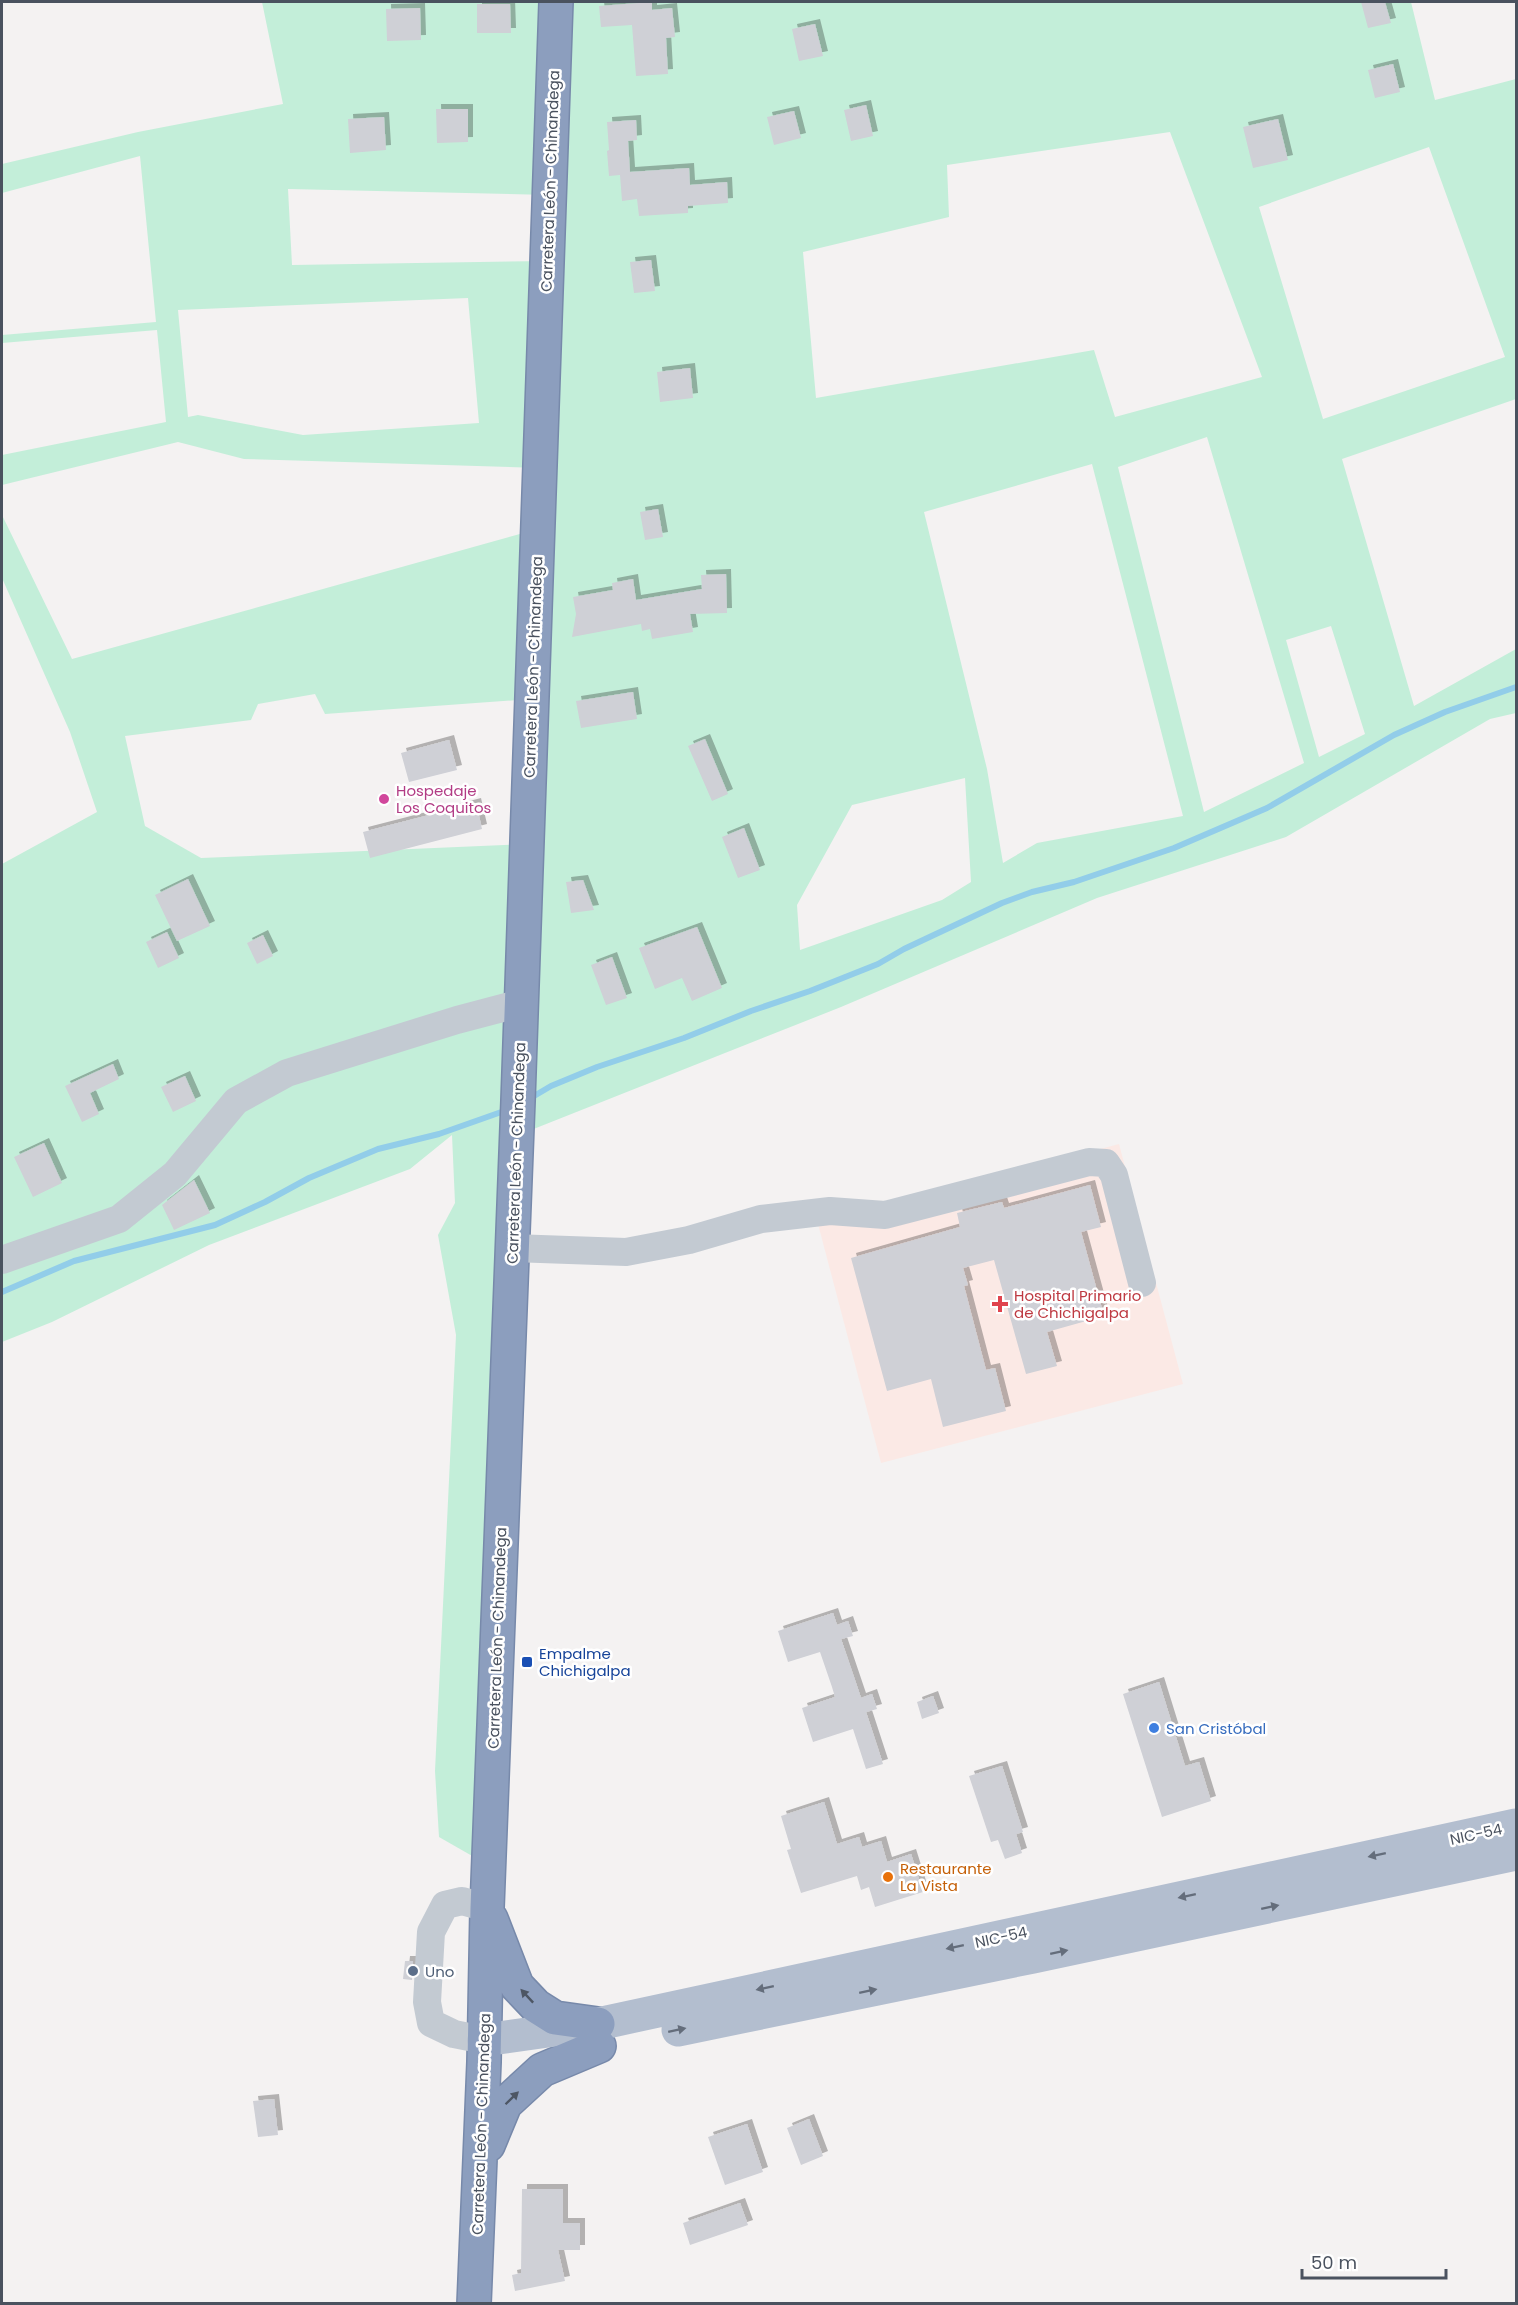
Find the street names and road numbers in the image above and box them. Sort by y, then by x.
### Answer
street label: Carretera León - Chinandega [536,70,564,292]
street label: Carretera León - Chinandega [519,556,547,778]
street label: Carretera León - Chinandega [502,1042,530,1264]
street label: Carretera León - Chinandega [483,1527,511,1749]
street label: NIC-54 [1448,1818,1504,1850]
street label: NIC-54 [973,1921,1029,1953]
street label: Carretera León - Chinandega [467,2013,495,2235]

